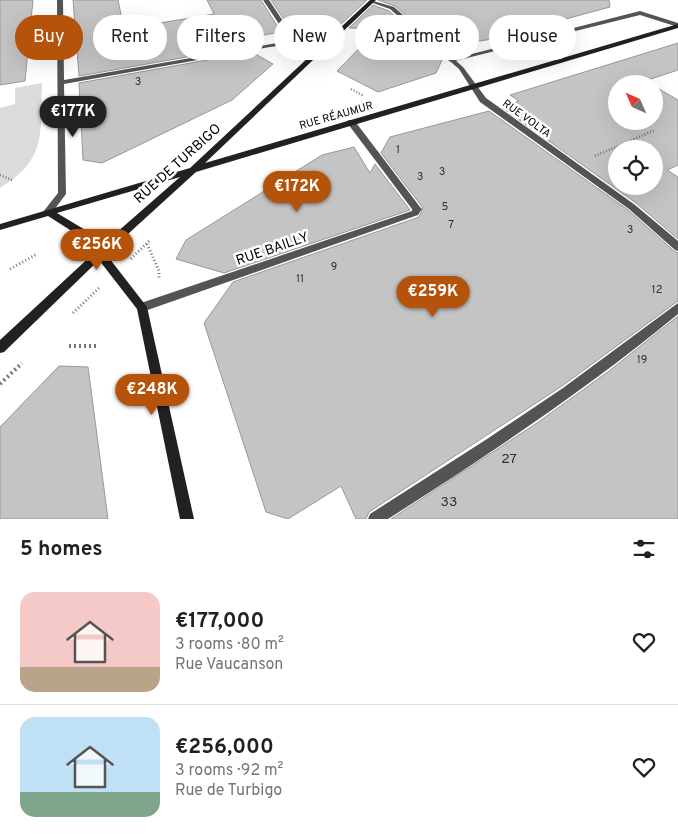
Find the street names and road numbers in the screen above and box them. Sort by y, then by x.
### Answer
street label: RUE VOLTA [499,97,553,141]
street label: RUE RÉAUMUR [297,98,375,133]
street label: RUE DE TURBIGO [131,121,225,208]
street label: RUE BAILLY [234,229,311,270]

